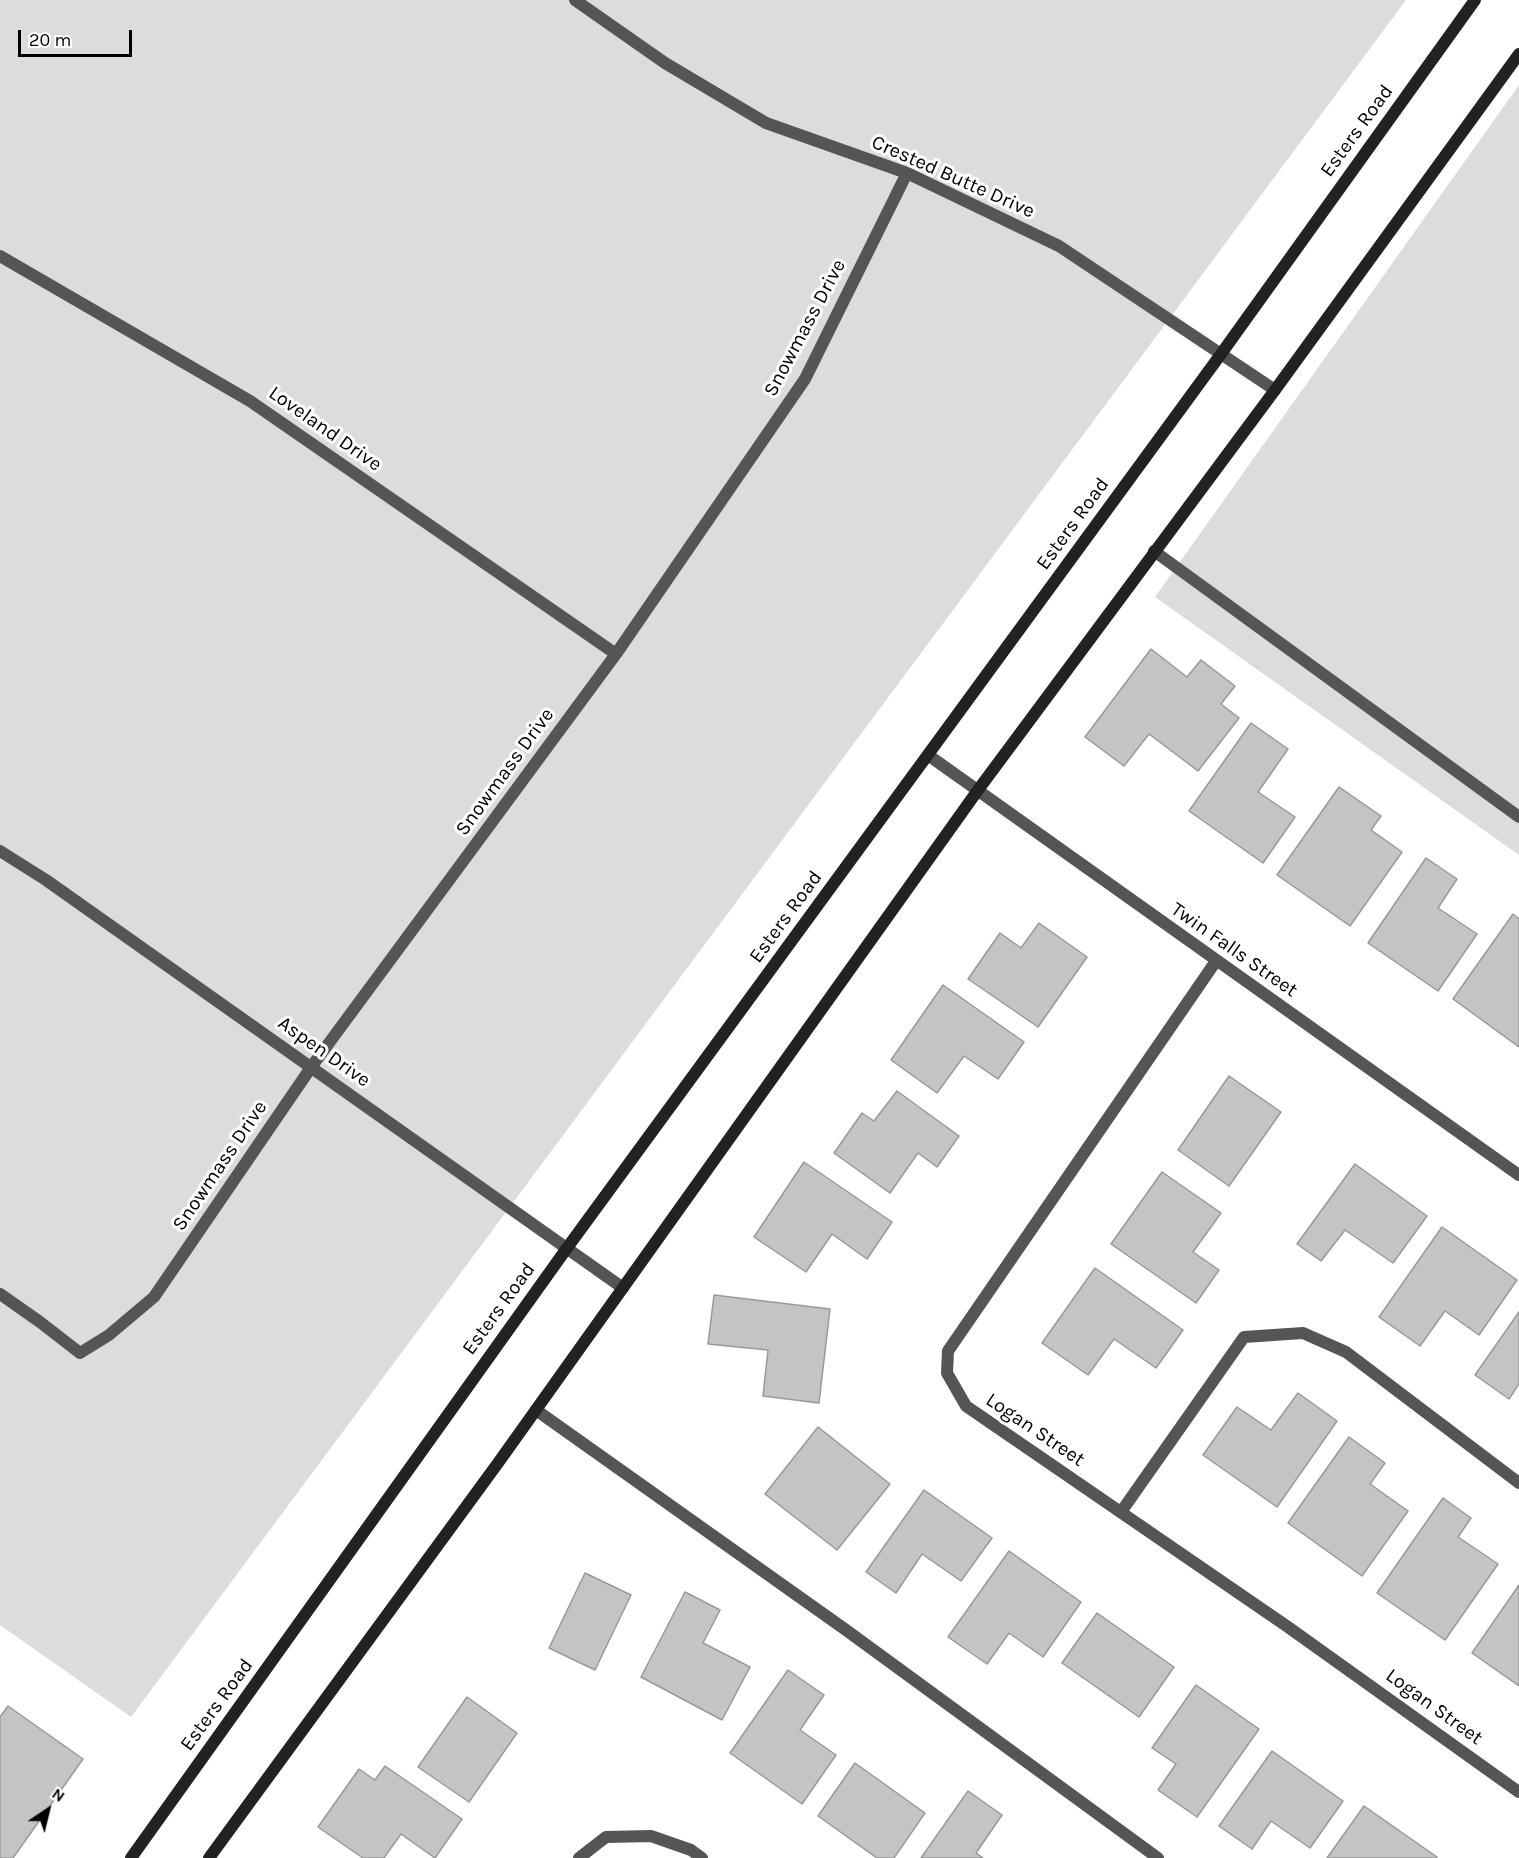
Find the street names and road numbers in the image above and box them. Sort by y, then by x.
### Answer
street label: Esters Road [1316,80,1398,182]
street label: Crested Butte Drive [868,130,1038,224]
street label: Snowmass Drive [759,255,851,401]
street label: Loveland Drive [264,381,386,477]
street label: Esters Road [1032,473,1114,575]
street label: Snowmass Drive [451,704,559,840]
street label: Esters Road [745,866,827,968]
street label: Twin Falls Street [1166,897,1302,1003]
street label: Aspen Drive [273,1011,375,1093]
street label: Snowmass Drive [168,1096,272,1236]
street label: Esters Road [458,1258,540,1360]
street label: Logan Street [981,1388,1089,1472]
street label: Esters Road [176,1654,258,1756]
street label: Logan Street [1381,1664,1487,1750]

